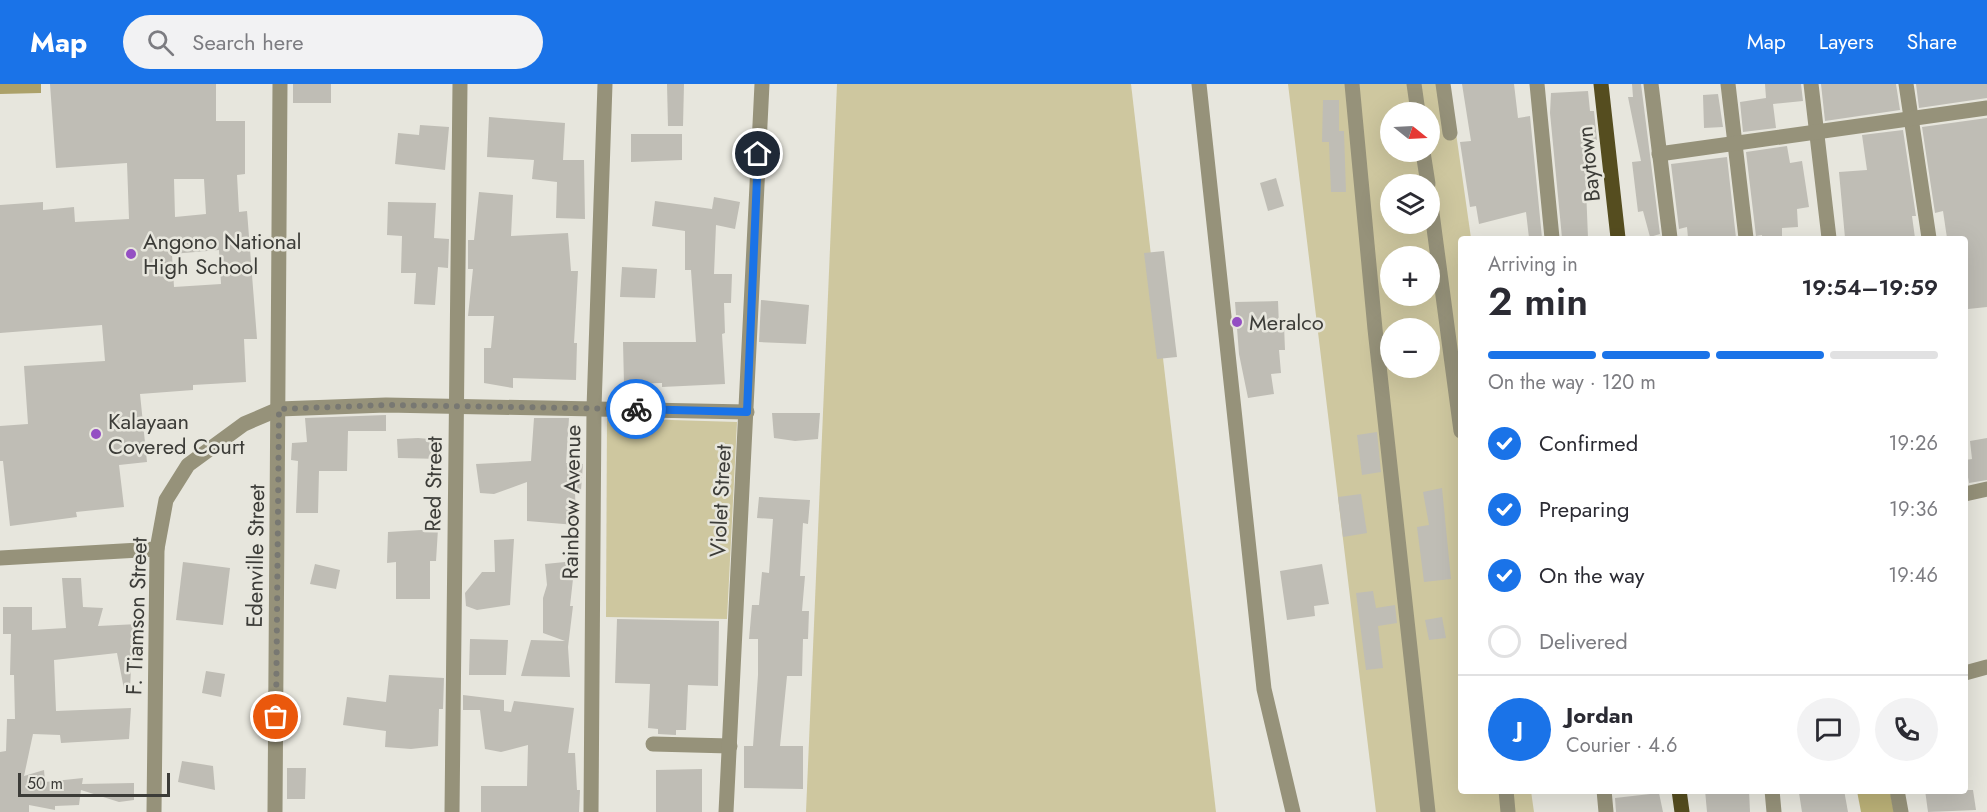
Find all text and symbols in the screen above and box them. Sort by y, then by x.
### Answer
search box [123,15,543,69]
text: Map [30,22,87,63]
icon: search [144,26,177,59]
text: Search here [192,26,304,58]
text: Map [1747,27,1786,57]
text: Layers [1819,27,1874,57]
text: Share [1907,27,1957,57]
north arrow [1380,102,1440,162]
map controls [1380,102,1440,378]
street label: Baytown [1568,125,1608,203]
pin [732,128,783,179]
icon: home [741,137,774,170]
button: layers [1380,174,1440,234]
place label: Angono National High School [143,225,302,282]
button: + [1380,246,1440,306]
marker: Angono National High School [124,247,138,261]
text: Arriving in [1488,250,1578,279]
text: 19:54–19:59 [1802,271,1938,303]
text: 2 min [1488,273,1588,330]
place label: Meralco [1249,306,1324,338]
marker: Meralco [1230,315,1244,329]
button: − [1380,318,1440,378]
text: On the way · 120 m [1488,368,1656,397]
courier [606,379,666,439]
icon: bike [620,393,653,426]
place label: Kalayaan Covered Court [108,405,245,462]
street label: Rainbow Avenue [554,424,588,580]
marker: Kalayaan Covered Court [89,427,103,441]
icon: check [1488,427,1521,460]
text: Confirmed [1539,427,1638,459]
text: 19:26 [1889,429,1938,458]
street label: Red Street [416,435,450,532]
street label: Violet Street [701,443,739,558]
street label: Edenville Street [238,483,272,628]
icon: check [1488,493,1521,526]
text: Preparing [1539,493,1630,525]
text: 19:36 [1889,495,1938,524]
street label: F. Tiamson Street [117,536,155,695]
icon: check [1488,559,1521,592]
text: On the way [1539,559,1644,591]
text: 19:46 [1888,561,1938,590]
text: Delivered [1539,625,1628,657]
pin [250,691,301,742]
button: chat [1797,698,1860,761]
button: phone [1875,698,1938,761]
text: Jordan [1566,699,1633,731]
icon: bag [259,700,292,733]
text: J [1516,713,1523,745]
text: Courier · 4.6 [1566,731,1678,760]
scale bar [18,770,170,798]
text: 50 m [27,772,63,795]

